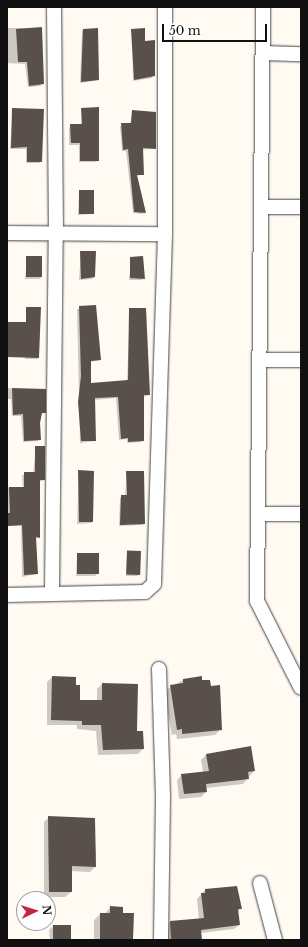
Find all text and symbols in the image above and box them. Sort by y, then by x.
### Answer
scale bar [164,16,269,42]
text: 50 m [169,23,201,38]
north arrow [16,891,56,931]
text: N [40,905,54,916]

